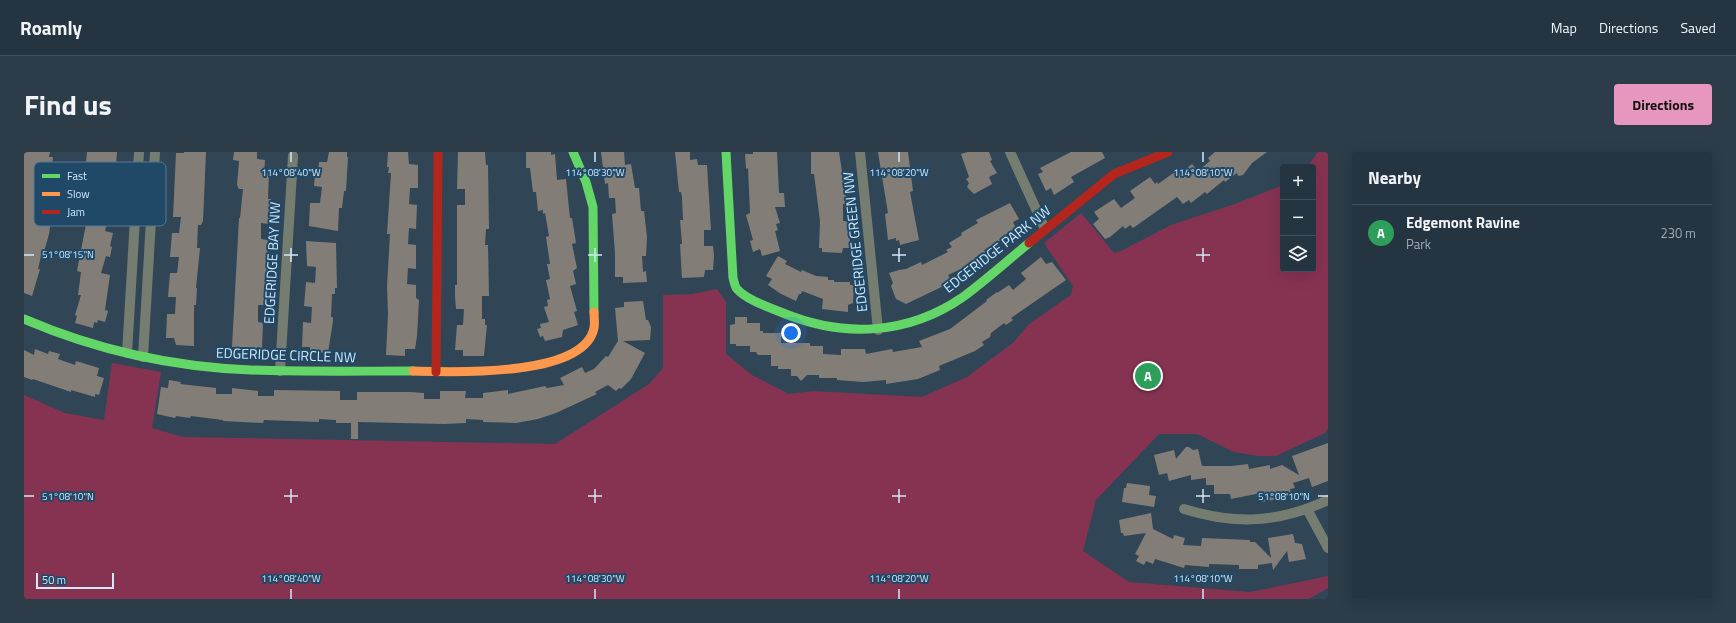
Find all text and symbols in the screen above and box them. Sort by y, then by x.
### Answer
text: Roamly [20,13,82,42]
text: Map [1551,17,1577,38]
text: Directions [1599,17,1658,38]
text: Saved [1680,17,1716,38]
text: Find us [24,83,112,126]
button: Directions [1614,84,1712,125]
legend [34,162,166,226]
map controls [1280,164,1316,272]
button: + [1280,164,1316,200]
text: 114°08'40"W [261,165,321,180]
text: 114°08'30"W [565,165,625,180]
text: 114°08'20"W [869,165,929,180]
text: 114°08'10"W [1173,165,1233,180]
text: Nearby [1368,165,1421,191]
text: Fast [67,168,87,184]
street label: EDGERIDGE GREEN NW [837,171,872,313]
text: Slow [67,186,90,202]
street label: EDGERIDGE PARK NW [938,200,1055,297]
button: − [1280,200,1316,236]
street label: EDGERIDGE BAY NW [258,201,285,325]
text: Jam [67,204,85,220]
text: Edgemont Ravine [1406,211,1520,234]
text: A [1377,223,1385,243]
text: 230 m [1660,223,1696,243]
text: Park [1406,234,1431,254]
button: layers [1280,236,1316,272]
text: 51°08'15"N [42,247,94,262]
your location [781,323,801,343]
street label: EDGERIDGE CIRCLE NW [215,342,357,367]
pin: A [1135,361,1161,391]
text: 51°08'10"N [42,489,94,504]
text: 51°08'10"N [1258,489,1310,504]
scale bar [36,571,114,590]
text: 114°08'40"W [261,571,321,586]
text: 114°08'30"W [565,571,625,586]
text: 114°08'20"W [869,571,929,586]
text: 114°08'10"W [1173,571,1233,586]
text: 50 m [42,572,66,588]

